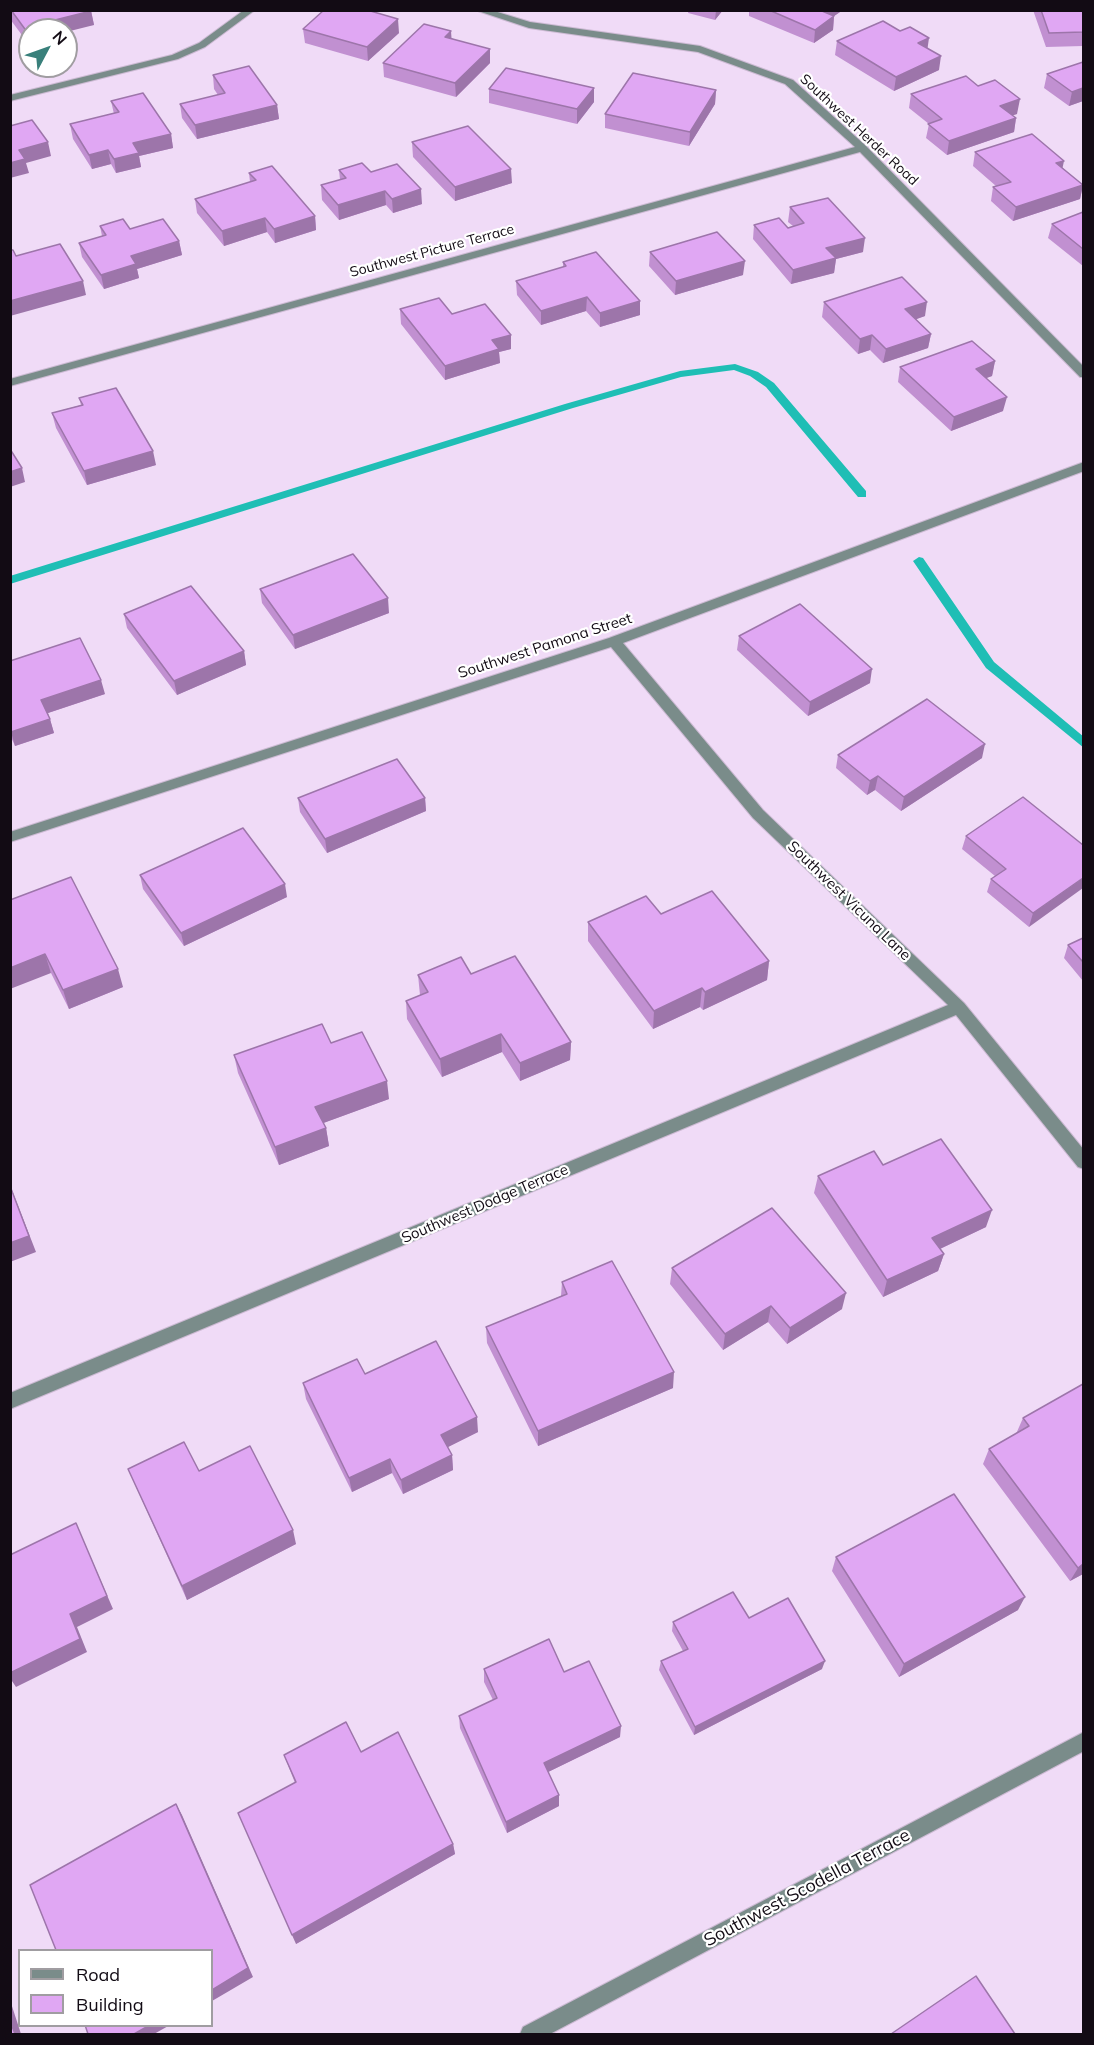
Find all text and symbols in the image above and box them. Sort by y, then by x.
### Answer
north arrow [18,18,78,78]
text: N [49,26,72,49]
street label: Southwest Herder Road [796,71,922,189]
street label: Southwest Picture Terrace [348,221,516,281]
street label: Southwest Pamona Street [456,609,634,683]
street label: Southwest Vicuna Lane [784,838,914,964]
street label: Southwest Dodge Terrace [399,1161,571,1247]
street label: Southwest Scodella Terrace [700,1824,914,1952]
legend [18,1949,213,2027]
text: Road [76,1963,120,1986]
text: Building [76,1993,144,2016]

